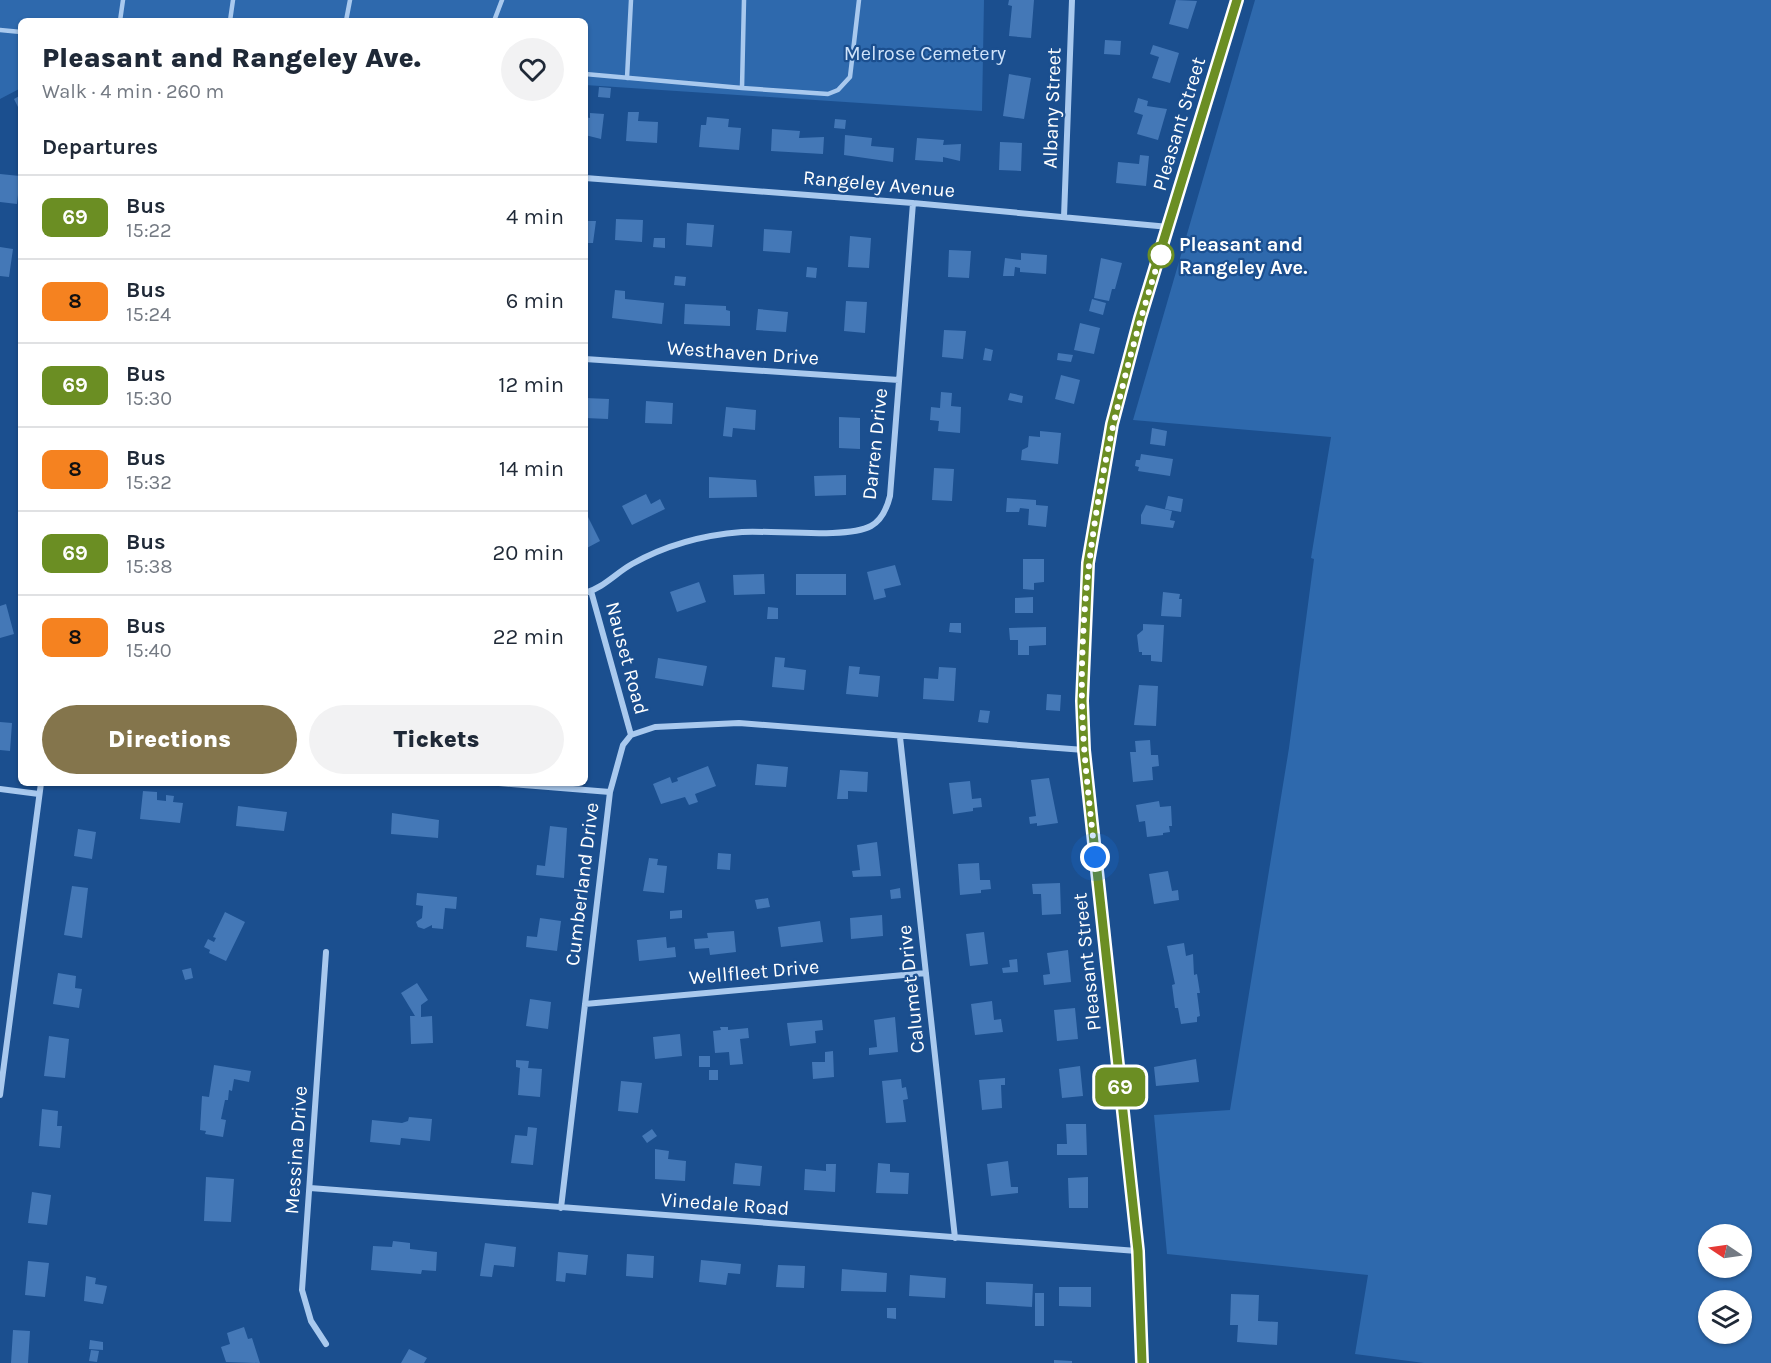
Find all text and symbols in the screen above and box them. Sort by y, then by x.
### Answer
button: heart [501,38,564,101]
text: Pleasant and Rangeley Ave. [42,41,421,74]
park label: Melrose Cemetery [844,42,1006,65]
street label: Albany Street [1038,47,1066,169]
street label: Pleasant Street [1148,54,1210,194]
text: Walk · 4 min · 260 m [42,80,224,103]
text: Departures [42,134,158,160]
street label: Rangeley Avenue [802,166,956,202]
text: Bus [126,193,166,219]
text: 4 min [506,204,564,230]
text: 69 [62,205,88,229]
text: 15:22 [126,219,172,242]
place label: Pleasant and Rangeley Ave. [1179,233,1307,279]
marker: Pleasant and Rangeley Ave. [1148,242,1174,268]
text: Bus [126,277,166,303]
text: 6 min [506,288,564,314]
text: 8 [68,289,82,313]
text: 15:24 [126,303,171,326]
street label: Westhaven Drive [666,336,820,370]
text: Bus [126,361,166,387]
text: 12 min [498,372,564,398]
text: 69 [62,373,88,397]
text: 15:30 [126,387,172,410]
street label: Darren Drive [858,387,892,501]
text: Bus [126,445,166,471]
text: 14 min [499,456,564,482]
text: 8 [68,457,82,481]
text: 15:32 [126,471,172,494]
text: Bus [126,529,166,555]
text: 20 min [493,540,564,566]
text: 69 [62,541,88,565]
text: 15:38 [126,555,173,578]
street label: Nauset Road [601,599,653,717]
text: Bus [126,613,166,639]
text: 22 min [493,624,564,650]
text: 8 [68,625,82,649]
text: 15:40 [126,639,172,662]
button: Directions [42,705,297,774]
button: Tickets [309,705,564,774]
street label: Cumberland Drive [561,801,603,967]
your location [1080,842,1110,872]
street label: Pleasant Street [1068,891,1106,1032]
street label: Calumet Drive [893,924,929,1054]
street label: Wellfleet Drive [688,955,820,989]
line badge: 69 [1093,1068,1147,1106]
text: 69 [1107,1075,1133,1099]
street label: Messina Drive [280,1085,312,1215]
street label: Vinedale Road [660,1188,790,1220]
north arrow [1698,1224,1752,1278]
map controls [1698,1224,1752,1344]
button: layers [1698,1290,1752,1344]

